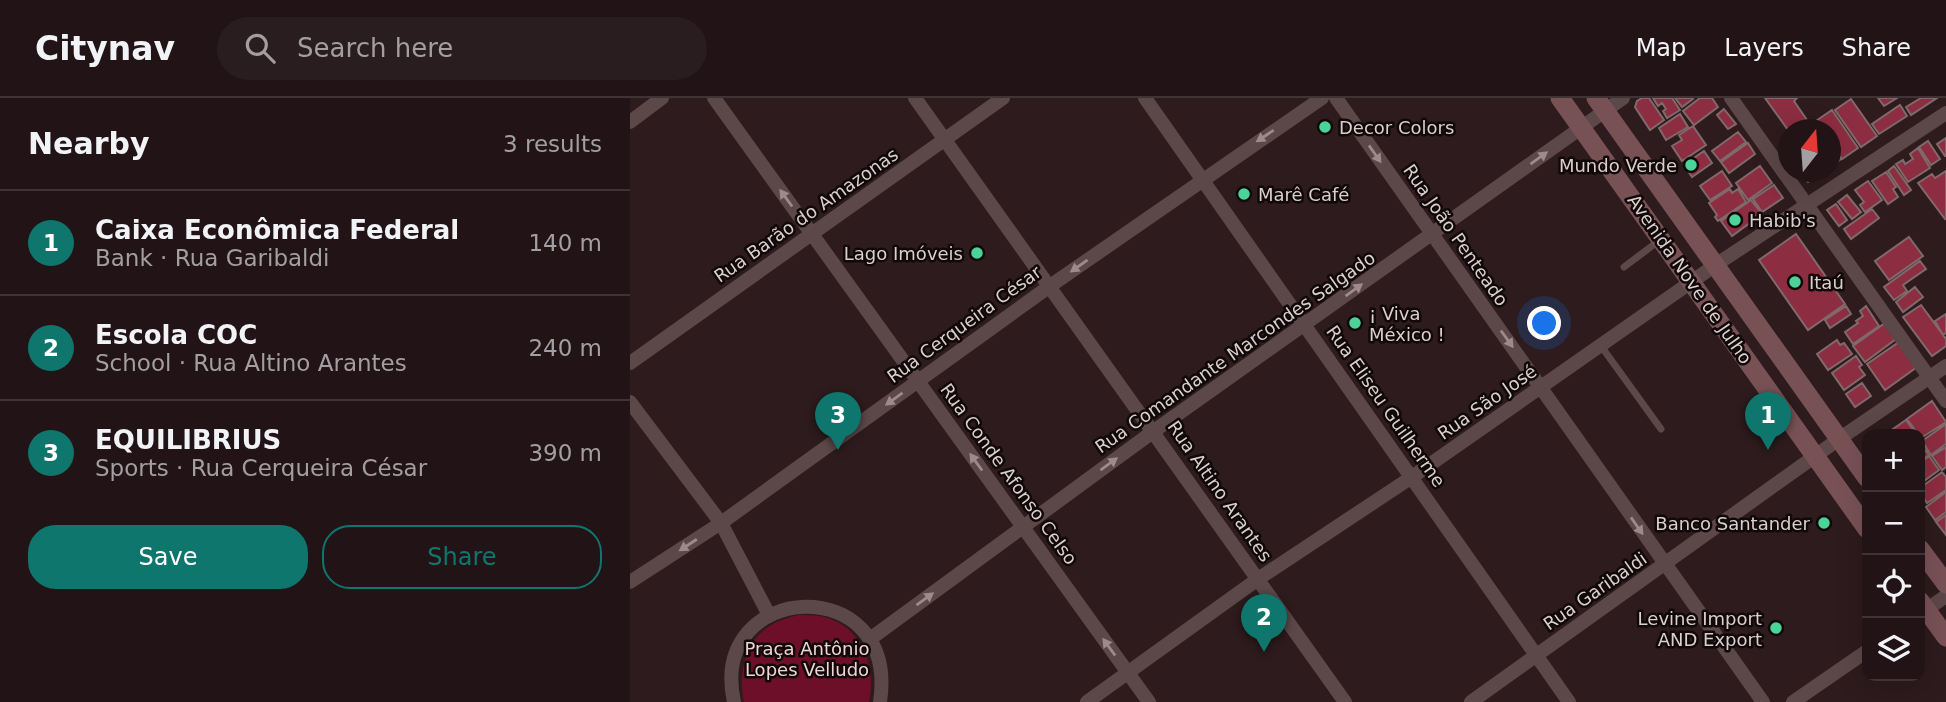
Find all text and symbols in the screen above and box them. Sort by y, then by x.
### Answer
search box [217,17,707,80]
text: Citynav [35,29,175,68]
icon: search [241,29,279,67]
text: Search here [297,33,453,63]
text: Map [1636,34,1686,62]
text: Layers [1724,34,1804,62]
text: Share [1842,34,1911,62]
place label: Decor Colors [1339,117,1454,138]
marker: Decor Colors [1317,119,1333,135]
north arrow [1778,119,1841,182]
text: Nearby [28,126,150,161]
one-way arrow [1255,130,1275,143]
text: 3 results [503,131,602,157]
street label: Rua Barão do Amazonas [710,143,902,287]
one-way arrow [1368,145,1382,163]
one-way arrow [1530,151,1548,165]
place label: Mundo Verde [1559,155,1677,176]
marker: Mundo Verde [1683,157,1699,173]
street label: Rua João Penteado [1399,160,1513,310]
place label: Marê Café [1258,184,1349,205]
marker: Marê Café [1236,186,1252,202]
one-way arrow [779,189,793,207]
street label: Avenida Nove de Julho [1624,190,1756,368]
place label: Habib's [1749,210,1816,231]
marker: Habib's [1727,212,1743,228]
text: Caixa Econômica Federal [95,215,459,245]
text: 1 [43,230,59,256]
text: 140 m [528,230,602,256]
place label: Lago Imóveis [844,243,963,264]
text: Bank · Rua Garibaldi [95,245,329,271]
marker: Lago Imóveis [969,245,985,261]
street label: Rua Comandante Marcondes Salgado [1091,247,1379,457]
one-way arrow [1069,259,1088,272]
street label: Rua Cerqueira César [883,261,1046,387]
place label: Itaú [1809,272,1844,293]
marker: Itaú [1787,274,1803,290]
one-way arrow [1345,283,1363,297]
place label: ¡ Viva México ! [1369,303,1445,345]
your location [1527,306,1561,340]
marker: ¡ Viva México ! [1347,315,1363,331]
text: Escola COC [95,320,257,350]
street label: Rua Eliseu Guilherme [1322,321,1450,491]
one-way arrow [1499,330,1513,348]
text: 2 [43,335,59,361]
text: 240 m [528,335,602,361]
text: School · Rua Altino Arantes [95,350,407,376]
street label: Rua São José [1434,360,1540,444]
street label: Rua Conde Afonso Celso [936,379,1082,569]
pin: 3 [815,392,861,450]
one-way arrow [884,392,903,406]
pin: 1 [1745,392,1791,450]
street label: Rua Altino Arantes [1163,417,1277,565]
text: EQUILIBRIUS [95,425,281,455]
map controls [1862,429,1925,681]
button: + [1862,429,1925,492]
text: 3 [43,440,59,466]
text: 390 m [528,440,602,466]
one-way arrow [969,453,983,471]
text: Sports · Rua Cerqueira César [95,455,427,481]
one-way arrow [1100,458,1118,472]
button: − [1862,492,1925,555]
place label: Banco Santander [1655,513,1811,534]
marker: Banco Santander [1816,515,1832,531]
one-way arrow [1630,517,1644,535]
button: Save [28,525,308,589]
button: Share [322,525,602,589]
one-way arrow [678,538,698,551]
street label: Rua Garibaldi [1539,548,1651,634]
button: locate [1862,555,1925,618]
one-way arrow [916,592,934,606]
pin: 2 [1241,594,1287,652]
place label: Levine Import AND Export [1638,608,1762,650]
button: layers [1862,618,1925,681]
marker: Levine Import AND Export [1768,620,1784,636]
park label: Praça Antônio Lopes Velludo [745,638,869,680]
one-way arrow [1102,638,1116,656]

